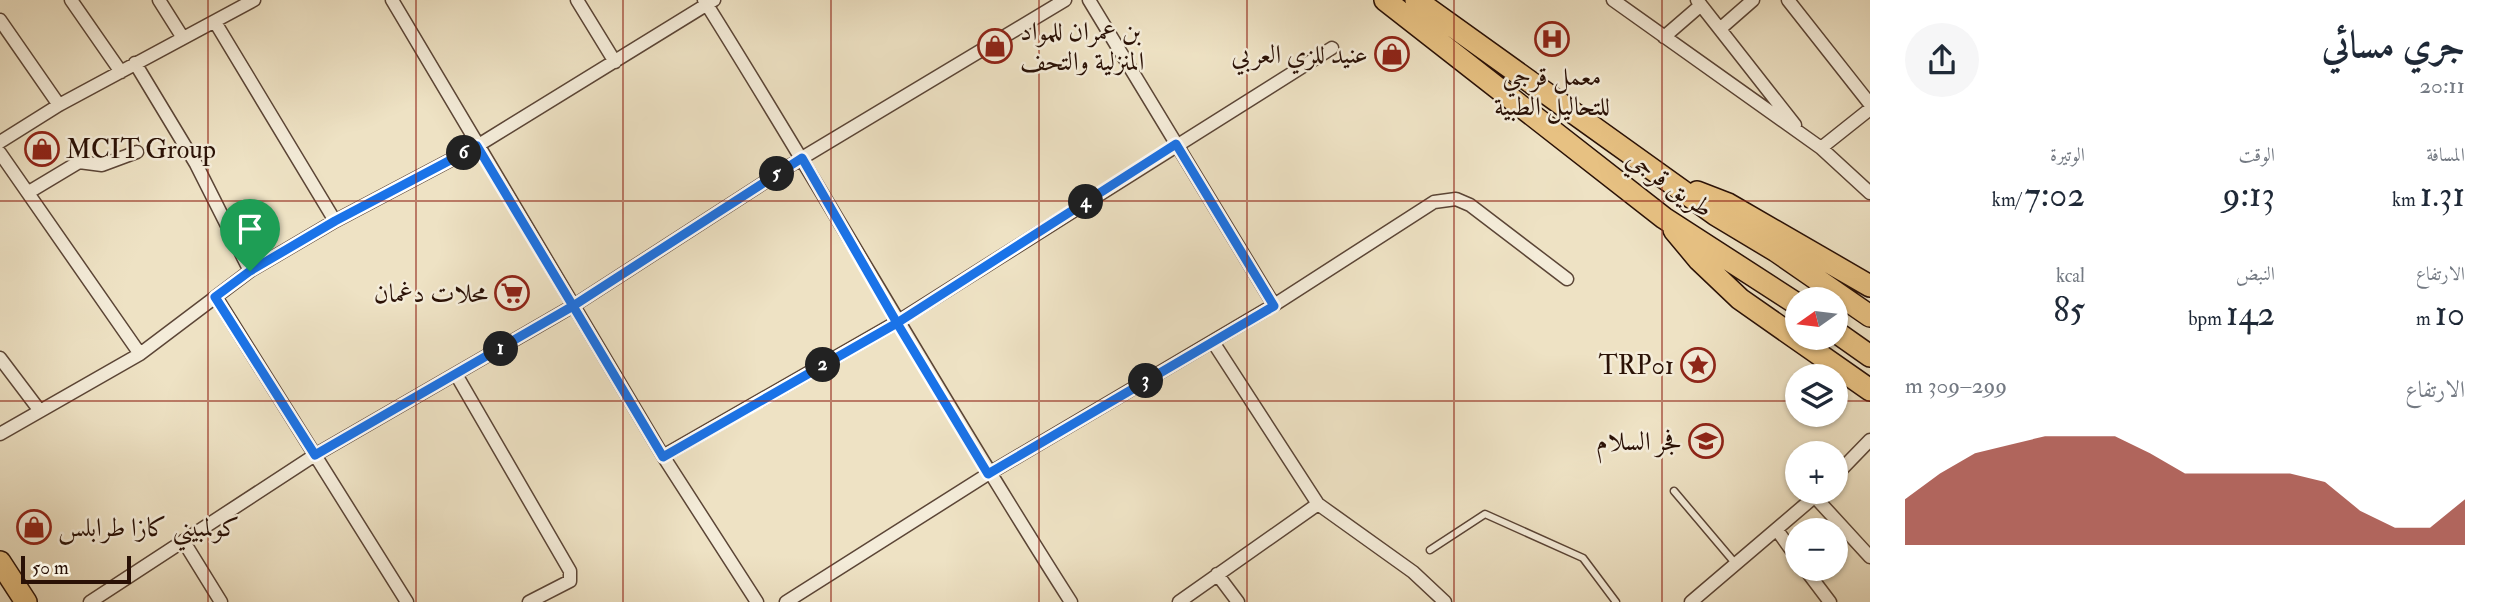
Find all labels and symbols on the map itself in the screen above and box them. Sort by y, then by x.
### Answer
place label: بن عمران للمواد المنزلية والتحف [1020,16,1144,78]
hospital icon: معمل قرجي للتحاليل الطبية [1533,20,1571,58]
shop icon: بن عمران للمواد المنزلية والتحف [976,27,1014,65]
shop icon: عنيد للزي العربي [1373,35,1411,73]
place label: عنيد للزي العربي [1231,39,1368,76]
place label: معمل قرجي للتحاليل الطبية [1494,61,1610,124]
shop icon: MCIT Group [23,130,61,168]
place label: MCIT Group [66,134,216,167]
pin: 6 [447,136,482,170]
street label: طريق قرجي [1617,143,1719,229]
pin: 5 [760,156,794,192]
pin: 4 [1068,184,1104,220]
pin [220,199,280,271]
supermarket icon: محلات دغمان [493,274,531,312]
place label: محلات دغمان [374,278,488,310]
north arrow [1785,287,1848,350]
pin: 1 [484,332,518,366]
place icon: TRP01 [1679,346,1717,384]
pin: 2 [806,348,840,382]
place label: TRP01 [1598,350,1674,382]
pin: 3 [1128,364,1164,398]
school or university icon: فجر السلام [1687,422,1725,460]
place label: فجر السلام [1596,426,1682,464]
shop icon: كولمبيني كازا طرابلس [15,508,53,546]
place label: كولمبيني كازا طرابلس [58,512,239,551]
scale bar [21,553,131,585]

